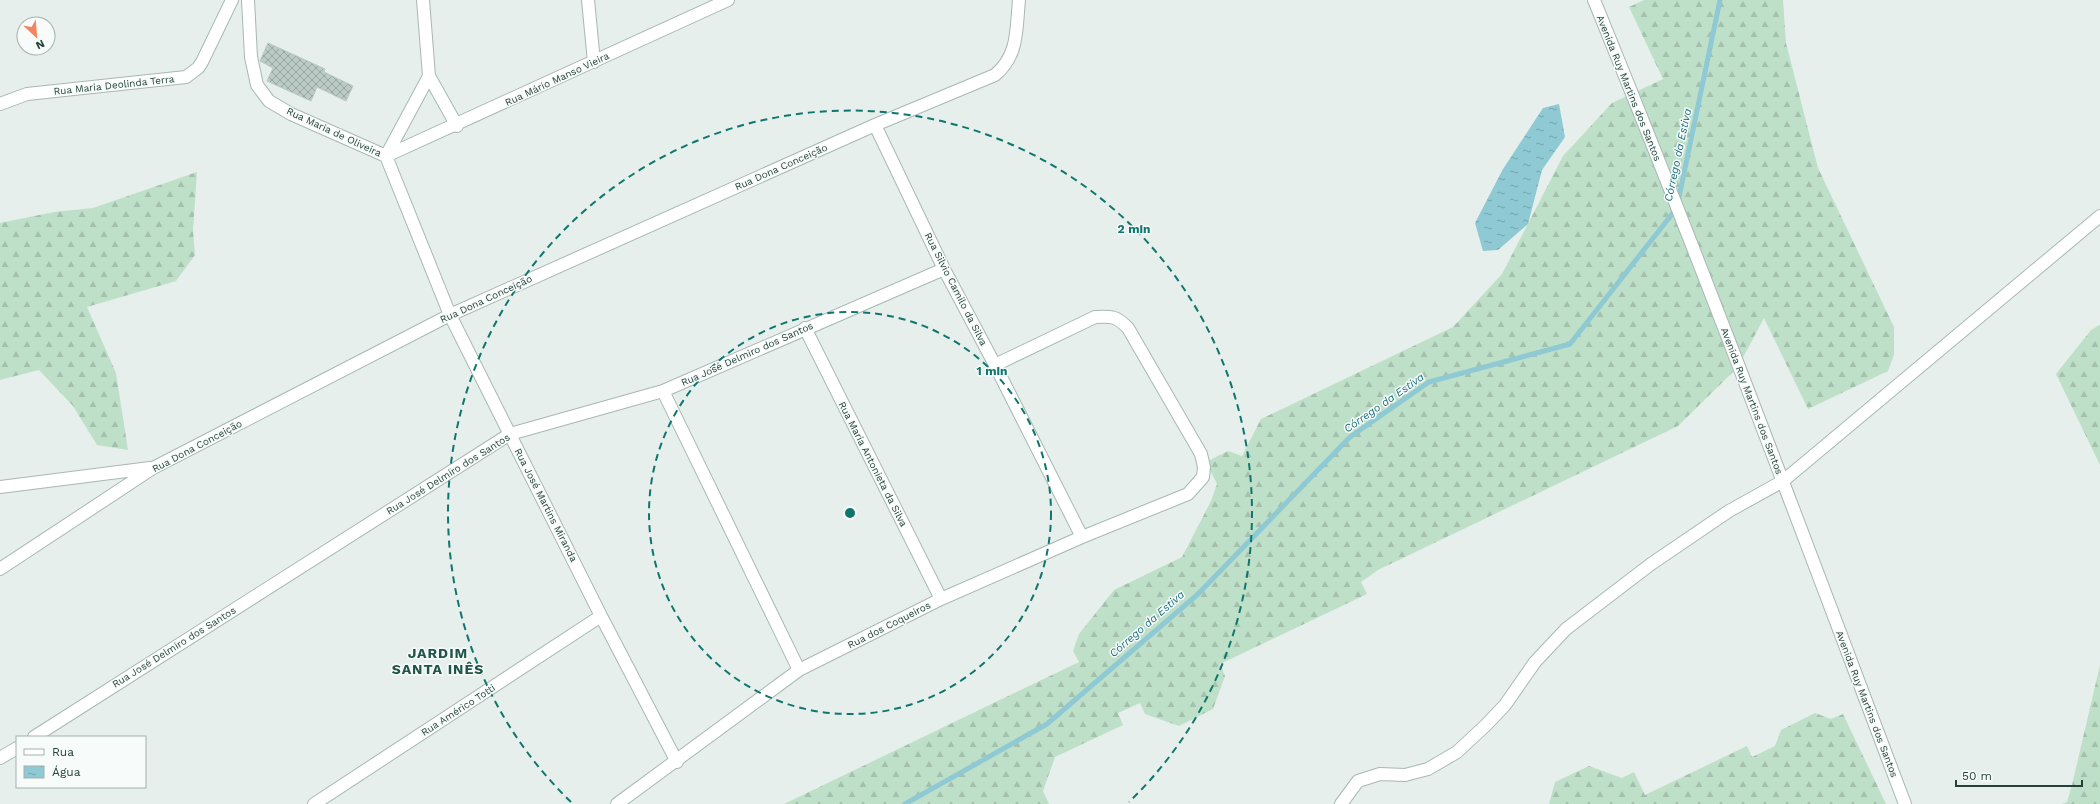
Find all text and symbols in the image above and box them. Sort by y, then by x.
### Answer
street label: Avenida Ruy Martins dos Santos [1595,13,1663,163]
north arrow [16,16,56,56]
text: N [34,37,47,52]
street label: Rua Mário Manso Vieira [503,50,611,108]
street label: Rua Maria Deolinda Terra [53,73,175,97]
street label: Rua Maria de Oliveira [285,105,383,159]
water label: Córrego da Estiva [1662,107,1694,203]
street label: Rua Dona Conceição [733,142,829,192]
text: 2 min [1118,222,1150,236]
street label: Rua Silvio Camilo da Silva [923,231,990,348]
street label: Rua Dona Conceição [438,273,534,325]
street label: Rua José Delmiro dos Santos [679,320,815,388]
street label: Avenida Ruy Martins dos Santos [1719,326,1785,476]
text: 1 min [977,364,1007,378]
water label: Córrego da Estiva [1341,370,1427,436]
street label: Rua Maria Antonieta da Silva [837,400,910,529]
street label: Rua Dona Conceição [150,418,244,474]
street label: Rua José Delmiro dos Santos [384,431,512,517]
street label: Rua José Martins Miranda [513,446,580,564]
centre of rings [843,506,857,520]
water label: Córrego da Estiva [1107,588,1187,660]
street label: Rua dos Coqueiros [846,599,932,651]
street label: Rua José Delmiro dos Santos [110,604,238,690]
street label: Avenida Ruy Martins dos Santos [1834,629,1900,779]
district label: JARDIM SANTA INÊS [392,645,484,677]
street label: Rua Américo Totti [419,682,497,738]
legend [16,736,146,788]
text: Rua [52,745,74,759]
scale bar [1956,762,2082,788]
text: Água [52,765,81,779]
text: 50 m [1962,769,1992,783]

